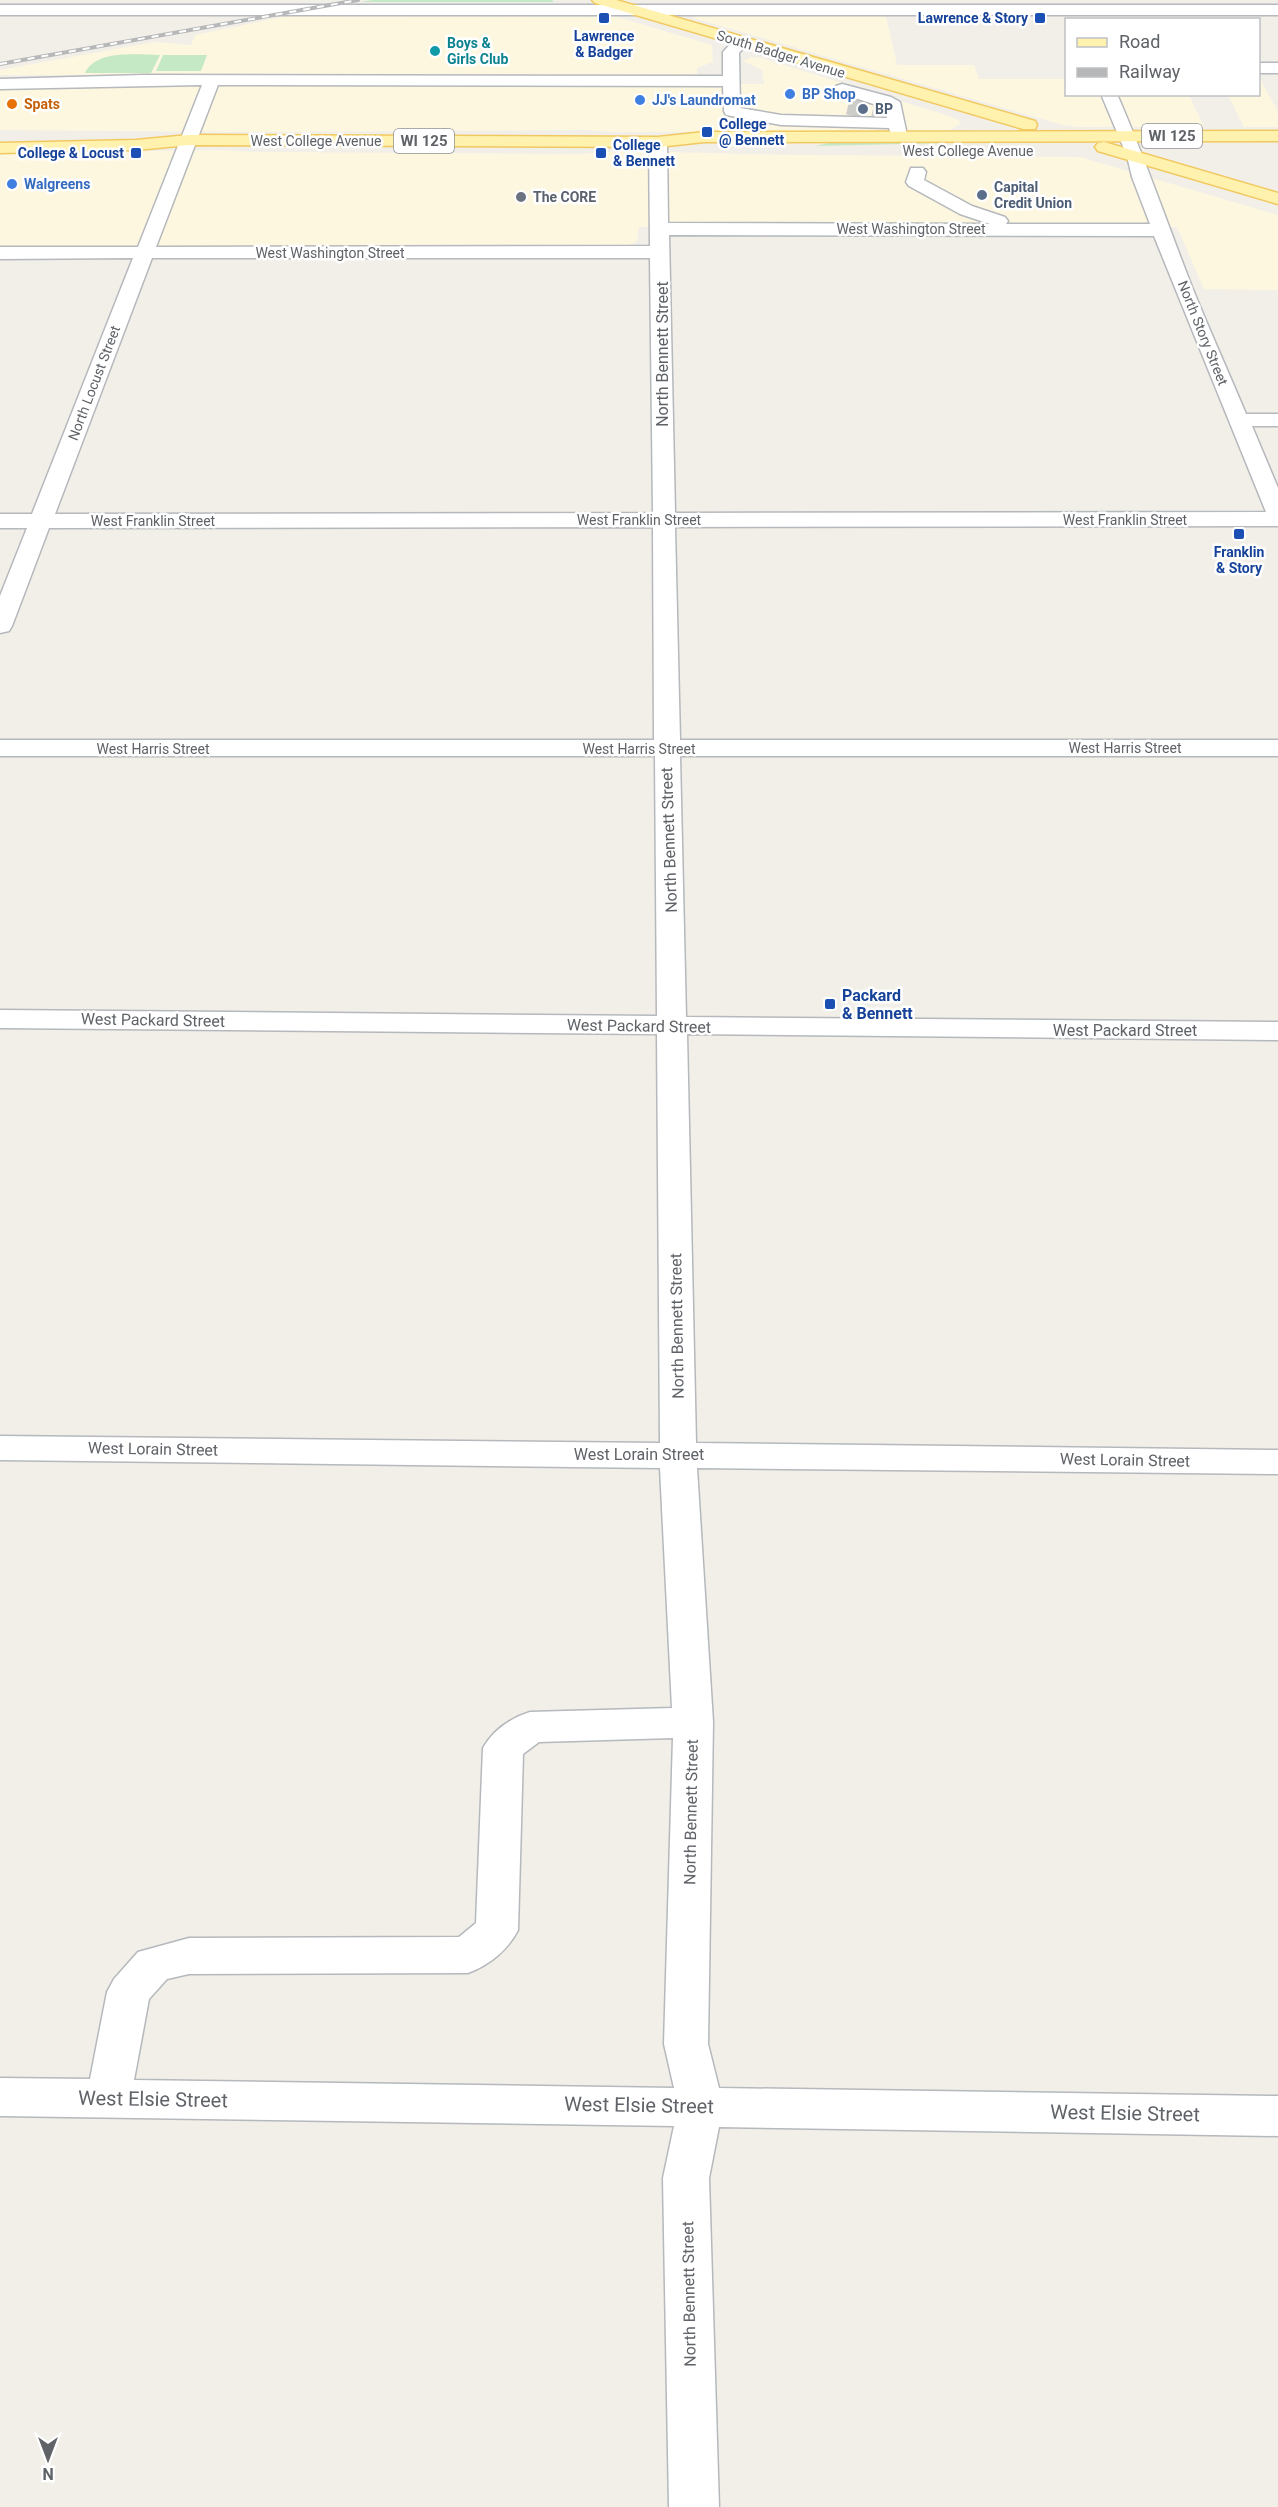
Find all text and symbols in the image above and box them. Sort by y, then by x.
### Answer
place label: Lawrence & Story [918,10,1029,26]
marker: Lawrence & Badger [597,11,611,25]
marker: Lawrence & Story [1033,11,1047,25]
legend [1065,18,1260,96]
street label: South Badger Avenue [715,27,847,81]
place label: Lawrence & Badger [574,28,635,60]
text: Road [1119,31,1160,52]
place label: Boys & Girls Club [447,35,508,67]
marker: Boys & Girls Club [428,44,442,58]
text: Railway [1119,61,1181,82]
place label: BP Shop [802,86,856,102]
marker: BP Shop [783,87,797,101]
place label: JJ's Laundromat [652,92,756,108]
marker: JJ's Laundromat [633,93,647,107]
place label: Spats [24,96,60,112]
marker: Spats [5,97,19,111]
place label: BP [875,101,893,117]
marker: BP [856,102,870,116]
place label: College @ Bennett [719,116,785,148]
road number: WI 125 [1142,124,1202,148]
marker: College @ Bennett [700,125,714,139]
road number: WI 125 [394,129,454,153]
street label: West College Avenue [251,133,381,149]
place label: College & Bennett [613,137,675,169]
street label: West College Avenue [903,143,1033,159]
place label: College & Locust [18,145,124,161]
marker: College & Locust [129,146,143,160]
marker: College & Bennett [594,146,608,160]
place label: Walgreens [24,176,90,192]
marker: Walgreens [5,177,19,191]
place label: Capital Credit Union [994,179,1072,211]
marker: Capital Credit Union [975,188,989,202]
place label: The CORE [533,189,596,205]
marker: The CORE [514,190,528,204]
street label: West Washington Street [836,221,986,237]
street label: West Washington Street [255,245,405,261]
street label: North Story Street [1175,278,1231,388]
street label: North Bennett Street [653,281,672,427]
street label: North Locust Street [65,323,123,443]
street label: West Franklin Street [577,512,702,528]
street label: West Franklin Street [1063,512,1188,528]
street label: West Franklin Street [91,513,216,529]
marker: Franklin & Story [1232,527,1246,541]
place label: Franklin & Story [1214,544,1264,576]
street label: West Harris Street [1068,740,1182,756]
street label: West Harris Street [96,741,210,757]
street label: West Harris Street [582,741,696,757]
street label: North Bennett Street [657,767,681,913]
place label: Packard & Bennett [842,986,913,1023]
marker: Packard & Bennett [823,997,837,1011]
street label: West Packard Street [81,1009,225,1031]
street label: West Packard Street [567,1015,711,1037]
street label: West Packard Street [1053,1021,1197,1040]
street label: North Bennett Street [666,1253,688,1399]
street label: West Lorain Street [88,1438,218,1460]
street label: West Lorain Street [574,1445,704,1464]
street label: West Lorain Street [1060,1449,1190,1471]
street label: North Bennett Street [680,1739,702,1885]
street label: West Elsie Street [78,2086,228,2112]
street label: West Elsie Street [564,2092,714,2118]
street label: West Elsie Street [1050,2100,1200,2126]
street label: North Bennett Street [678,2221,700,2367]
north arrow [18,2429,78,2489]
text: N [42,2464,54,2483]

